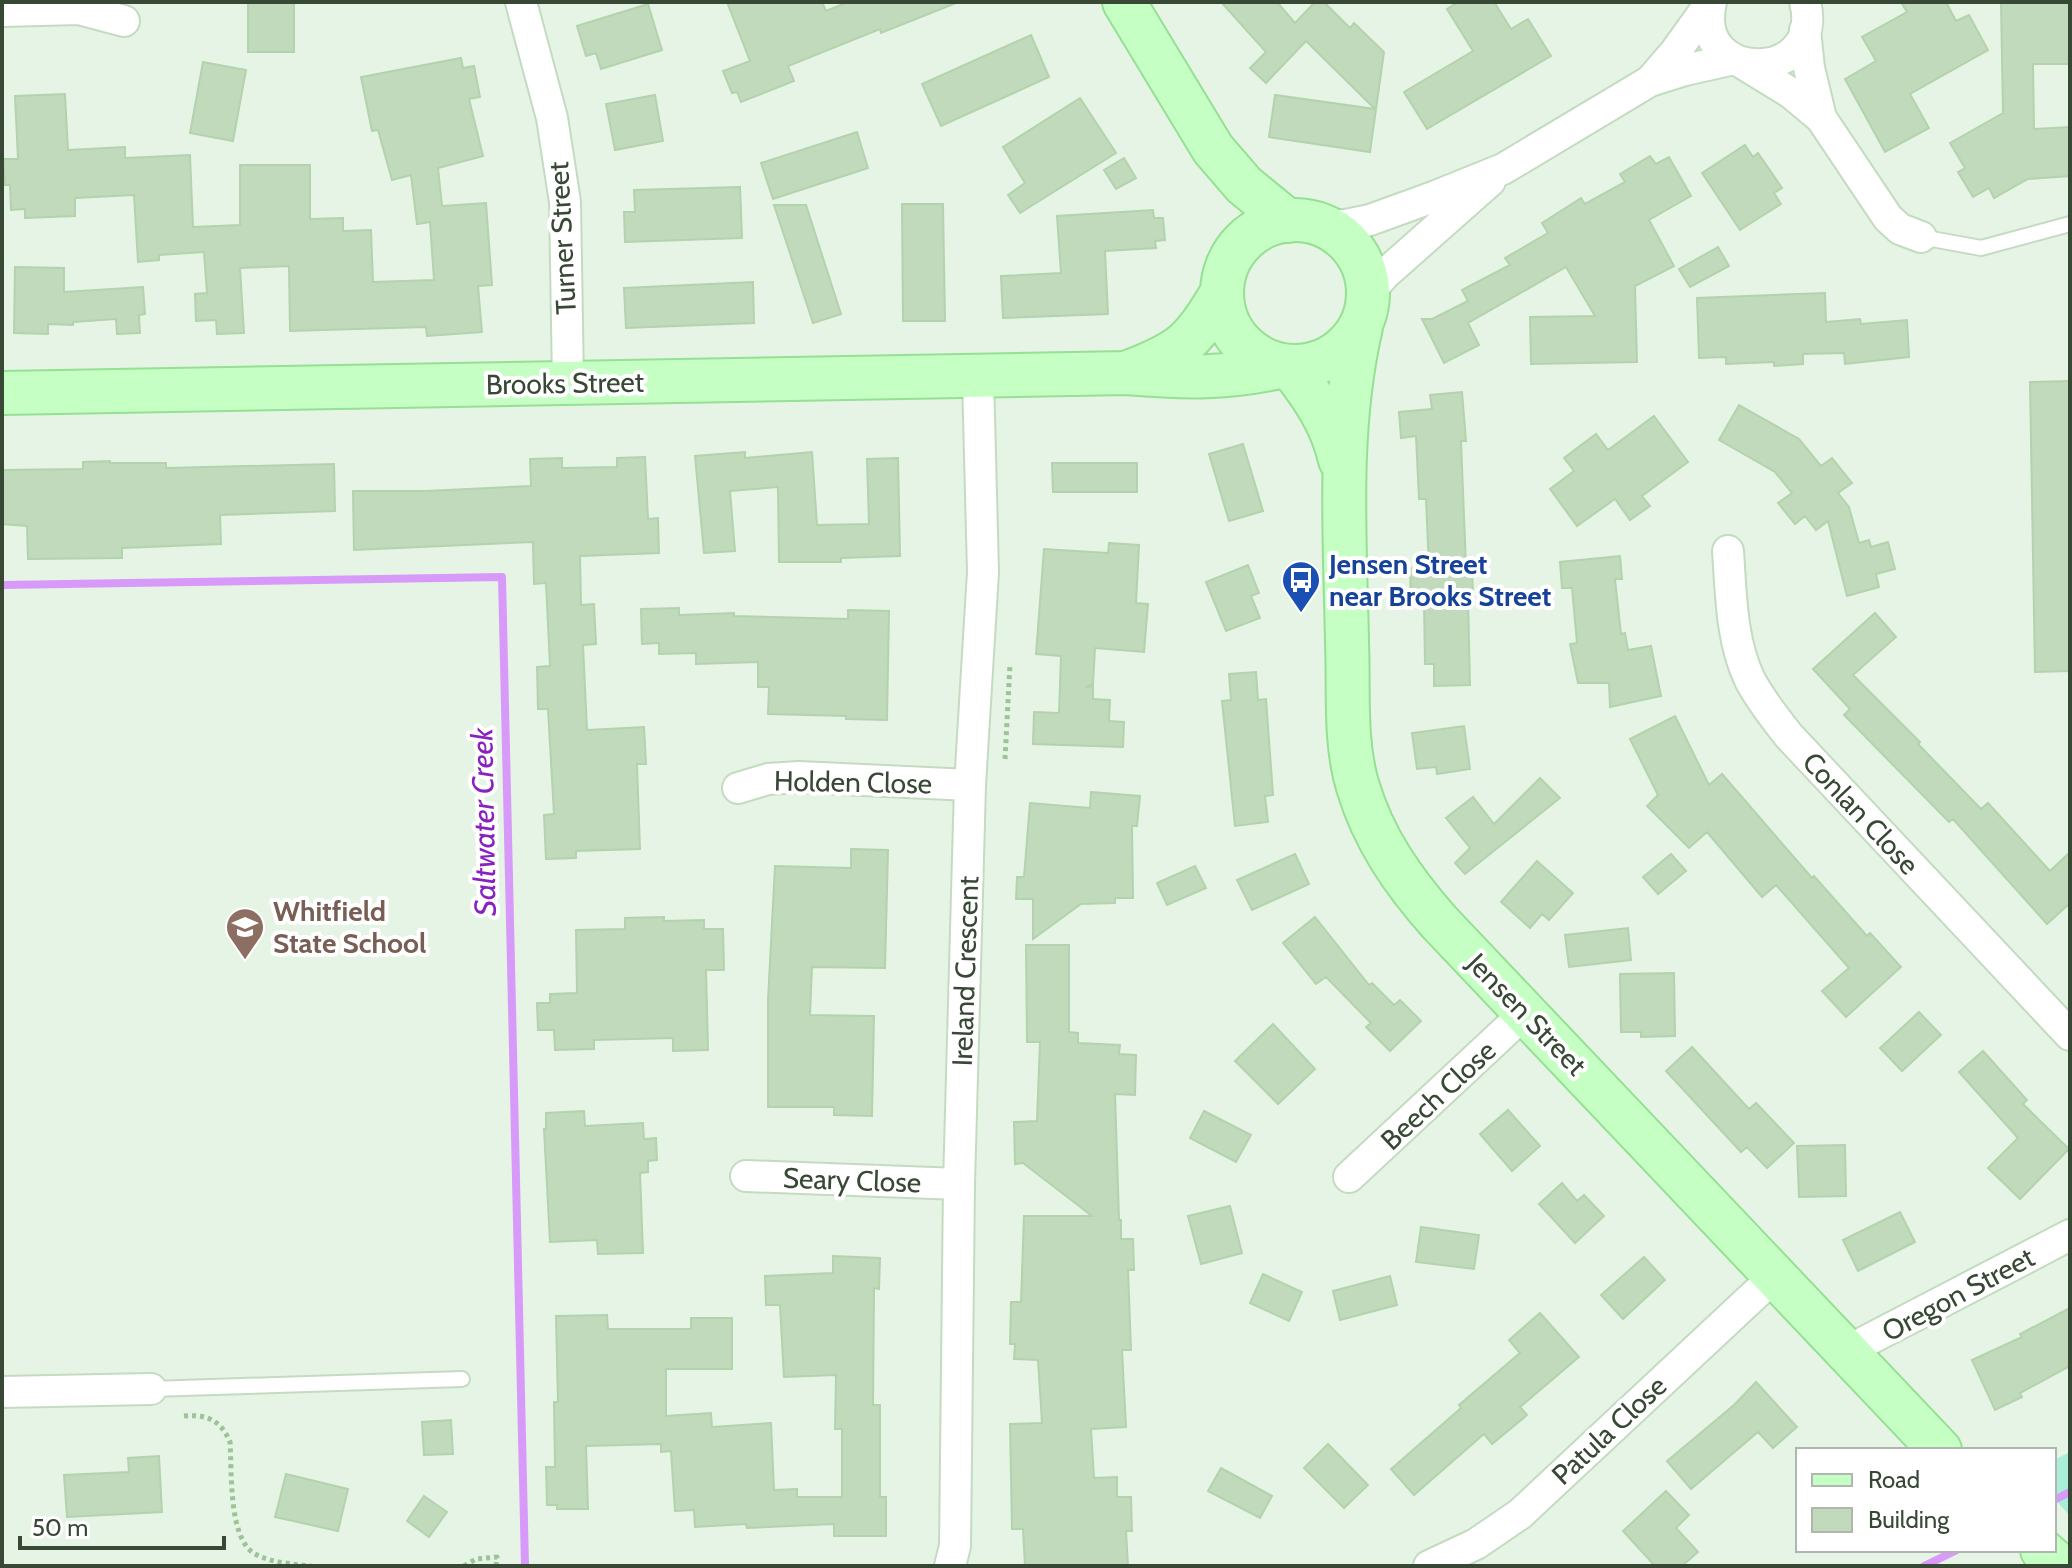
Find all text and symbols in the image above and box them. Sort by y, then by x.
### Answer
street label: Turner Street [541,161,583,315]
street label: Brooks Street [486,365,644,401]
place label: Jensen Street near Brooks Street [1328,547,1551,613]
bus stop icon: Jensen Street near Brooks Street [1280,559,1322,614]
water label: Saltwater Creek [463,726,504,916]
street label: Conlan Close [1796,745,1926,881]
street label: Holden Close [774,764,932,800]
street label: Ireland Crescent [945,875,985,1067]
place label: Whitfield State School [273,894,426,960]
school or university icon: Whitfield State School [224,906,266,961]
street label: Jensen Street [1460,945,1594,1082]
street label: Beech Close [1374,1033,1502,1157]
street label: Seary Close [782,1161,922,1199]
street label: Oregon Street [1876,1240,2040,1348]
street label: Patula Close [1545,1368,1673,1492]
legend [1796,1448,2056,1552]
text: Road [1868,1465,1920,1494]
scale bar [20,1500,224,1550]
text: Building [1868,1505,1950,1534]
text: 50 m [32,1513,88,1542]

